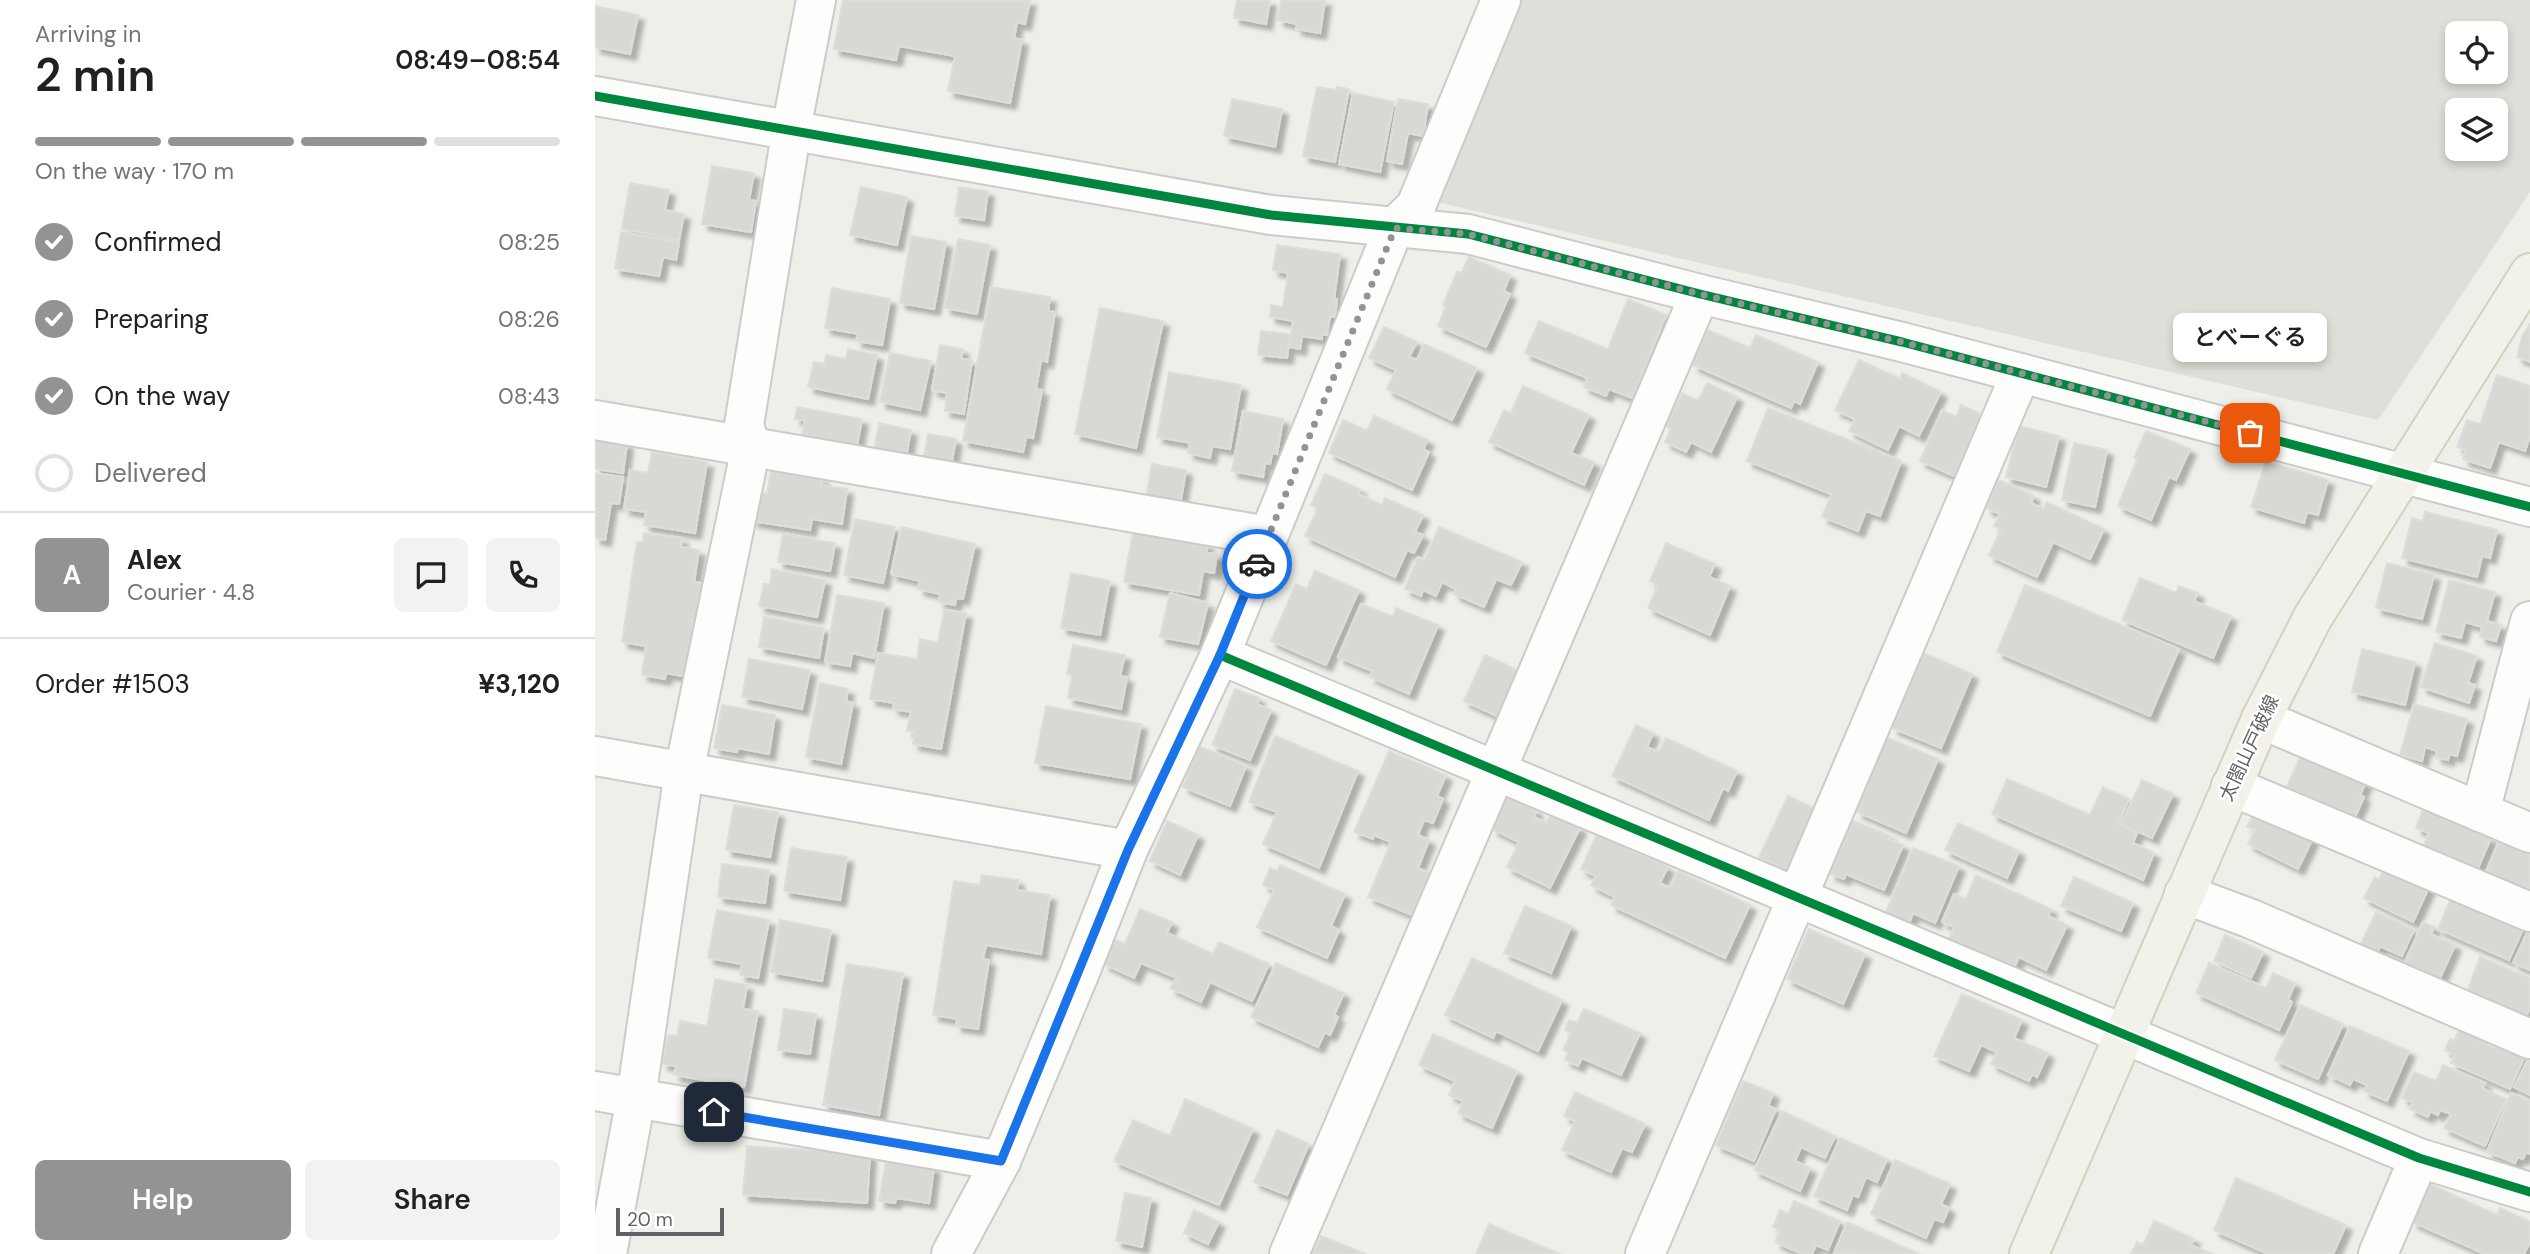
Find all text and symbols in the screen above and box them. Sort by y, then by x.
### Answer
text: Arriving in [35,19,141,49]
map controls [2445,21,2508,161]
button: locate [2445,21,2508,84]
text: 08:49–08:54 [395,43,560,77]
text: 2 min [35,45,155,105]
button: layers [2445,98,2508,161]
text: On the way · 170 m [35,156,234,186]
icon: check [35,223,73,261]
text: Confirmed [94,225,221,259]
text: 08:25 [498,227,560,257]
icon: check [35,300,73,338]
text: Preparing [94,302,209,336]
text: 08:26 [498,304,560,334]
callout: とべーぐる [2173,314,2327,363]
text: とべーぐる [2193,322,2307,352]
icon: check [35,377,73,415]
text: On the way [94,379,230,413]
text: 08:43 [498,381,560,411]
pin [2220,403,2280,463]
icon: bag [2231,414,2269,452]
text: Delivered [94,456,207,490]
courier [1222,529,1292,599]
button: chat [394,538,468,612]
button: phone [486,538,560,612]
text: Alex [127,543,182,577]
icon: car [1238,545,1276,583]
text: A [63,558,81,592]
text: Courier · 4.8 [127,577,255,607]
text: Order #1503 [35,667,190,701]
text: ¥3,120 [478,667,560,701]
street label: 太閤山戸破線 [2214,691,2284,805]
pin [684,1082,744,1142]
icon: home [695,1093,733,1131]
button: Help [35,1160,291,1240]
button: Share [305,1160,560,1240]
scale bar [616,1205,725,1237]
text: 20 m [627,1207,673,1232]

